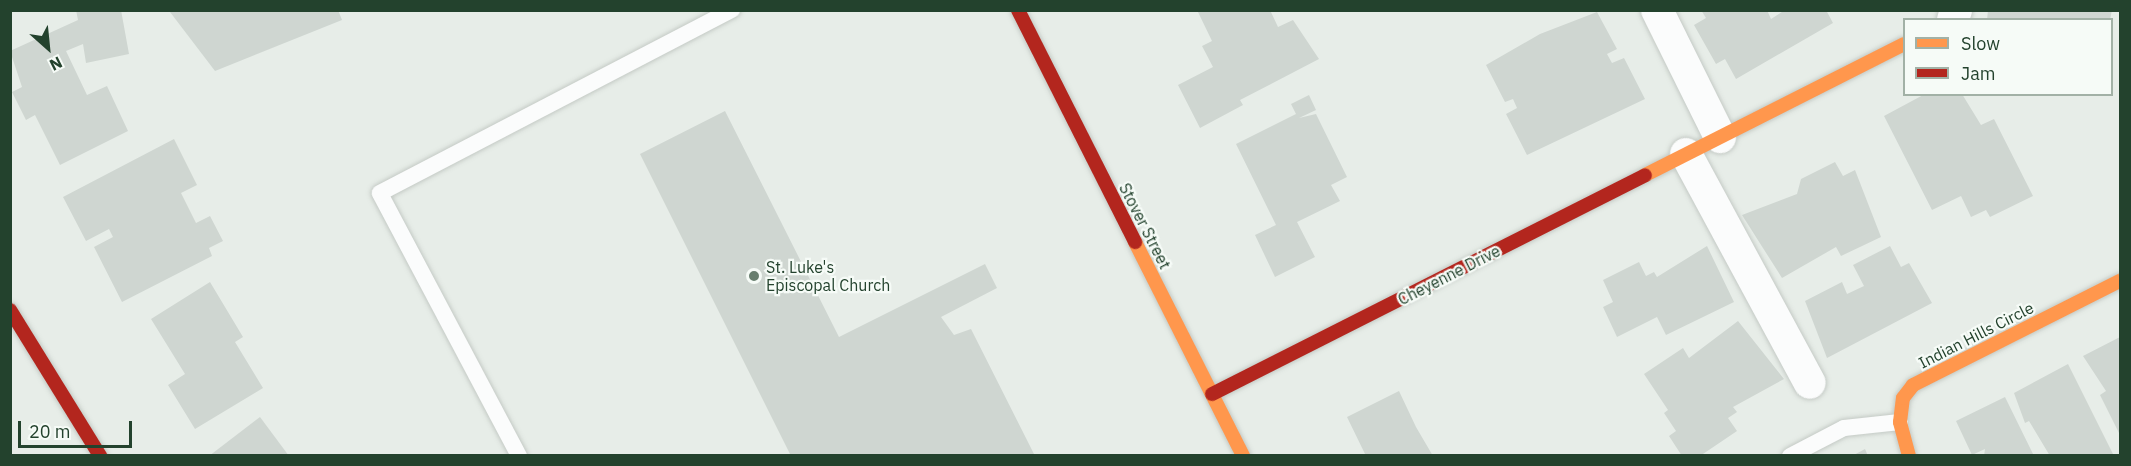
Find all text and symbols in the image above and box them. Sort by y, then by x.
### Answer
north arrow [18,18,78,78]
legend [1903,18,2113,96]
text: Slow [1961,32,2000,55]
text: N [46,52,66,76]
text: Jam [1961,62,1996,85]
street label: Stover Street [1115,180,1175,272]
street label: Cheyenne Drive [1395,241,1503,309]
place label: St. Luke's Episcopal Church [766,257,890,295]
marker: St. Luke's Episcopal Church [747,269,761,283]
street label: Indian Hills Circle [1915,298,2037,372]
scale bar [21,409,135,447]
text: 20 m [29,420,71,443]

